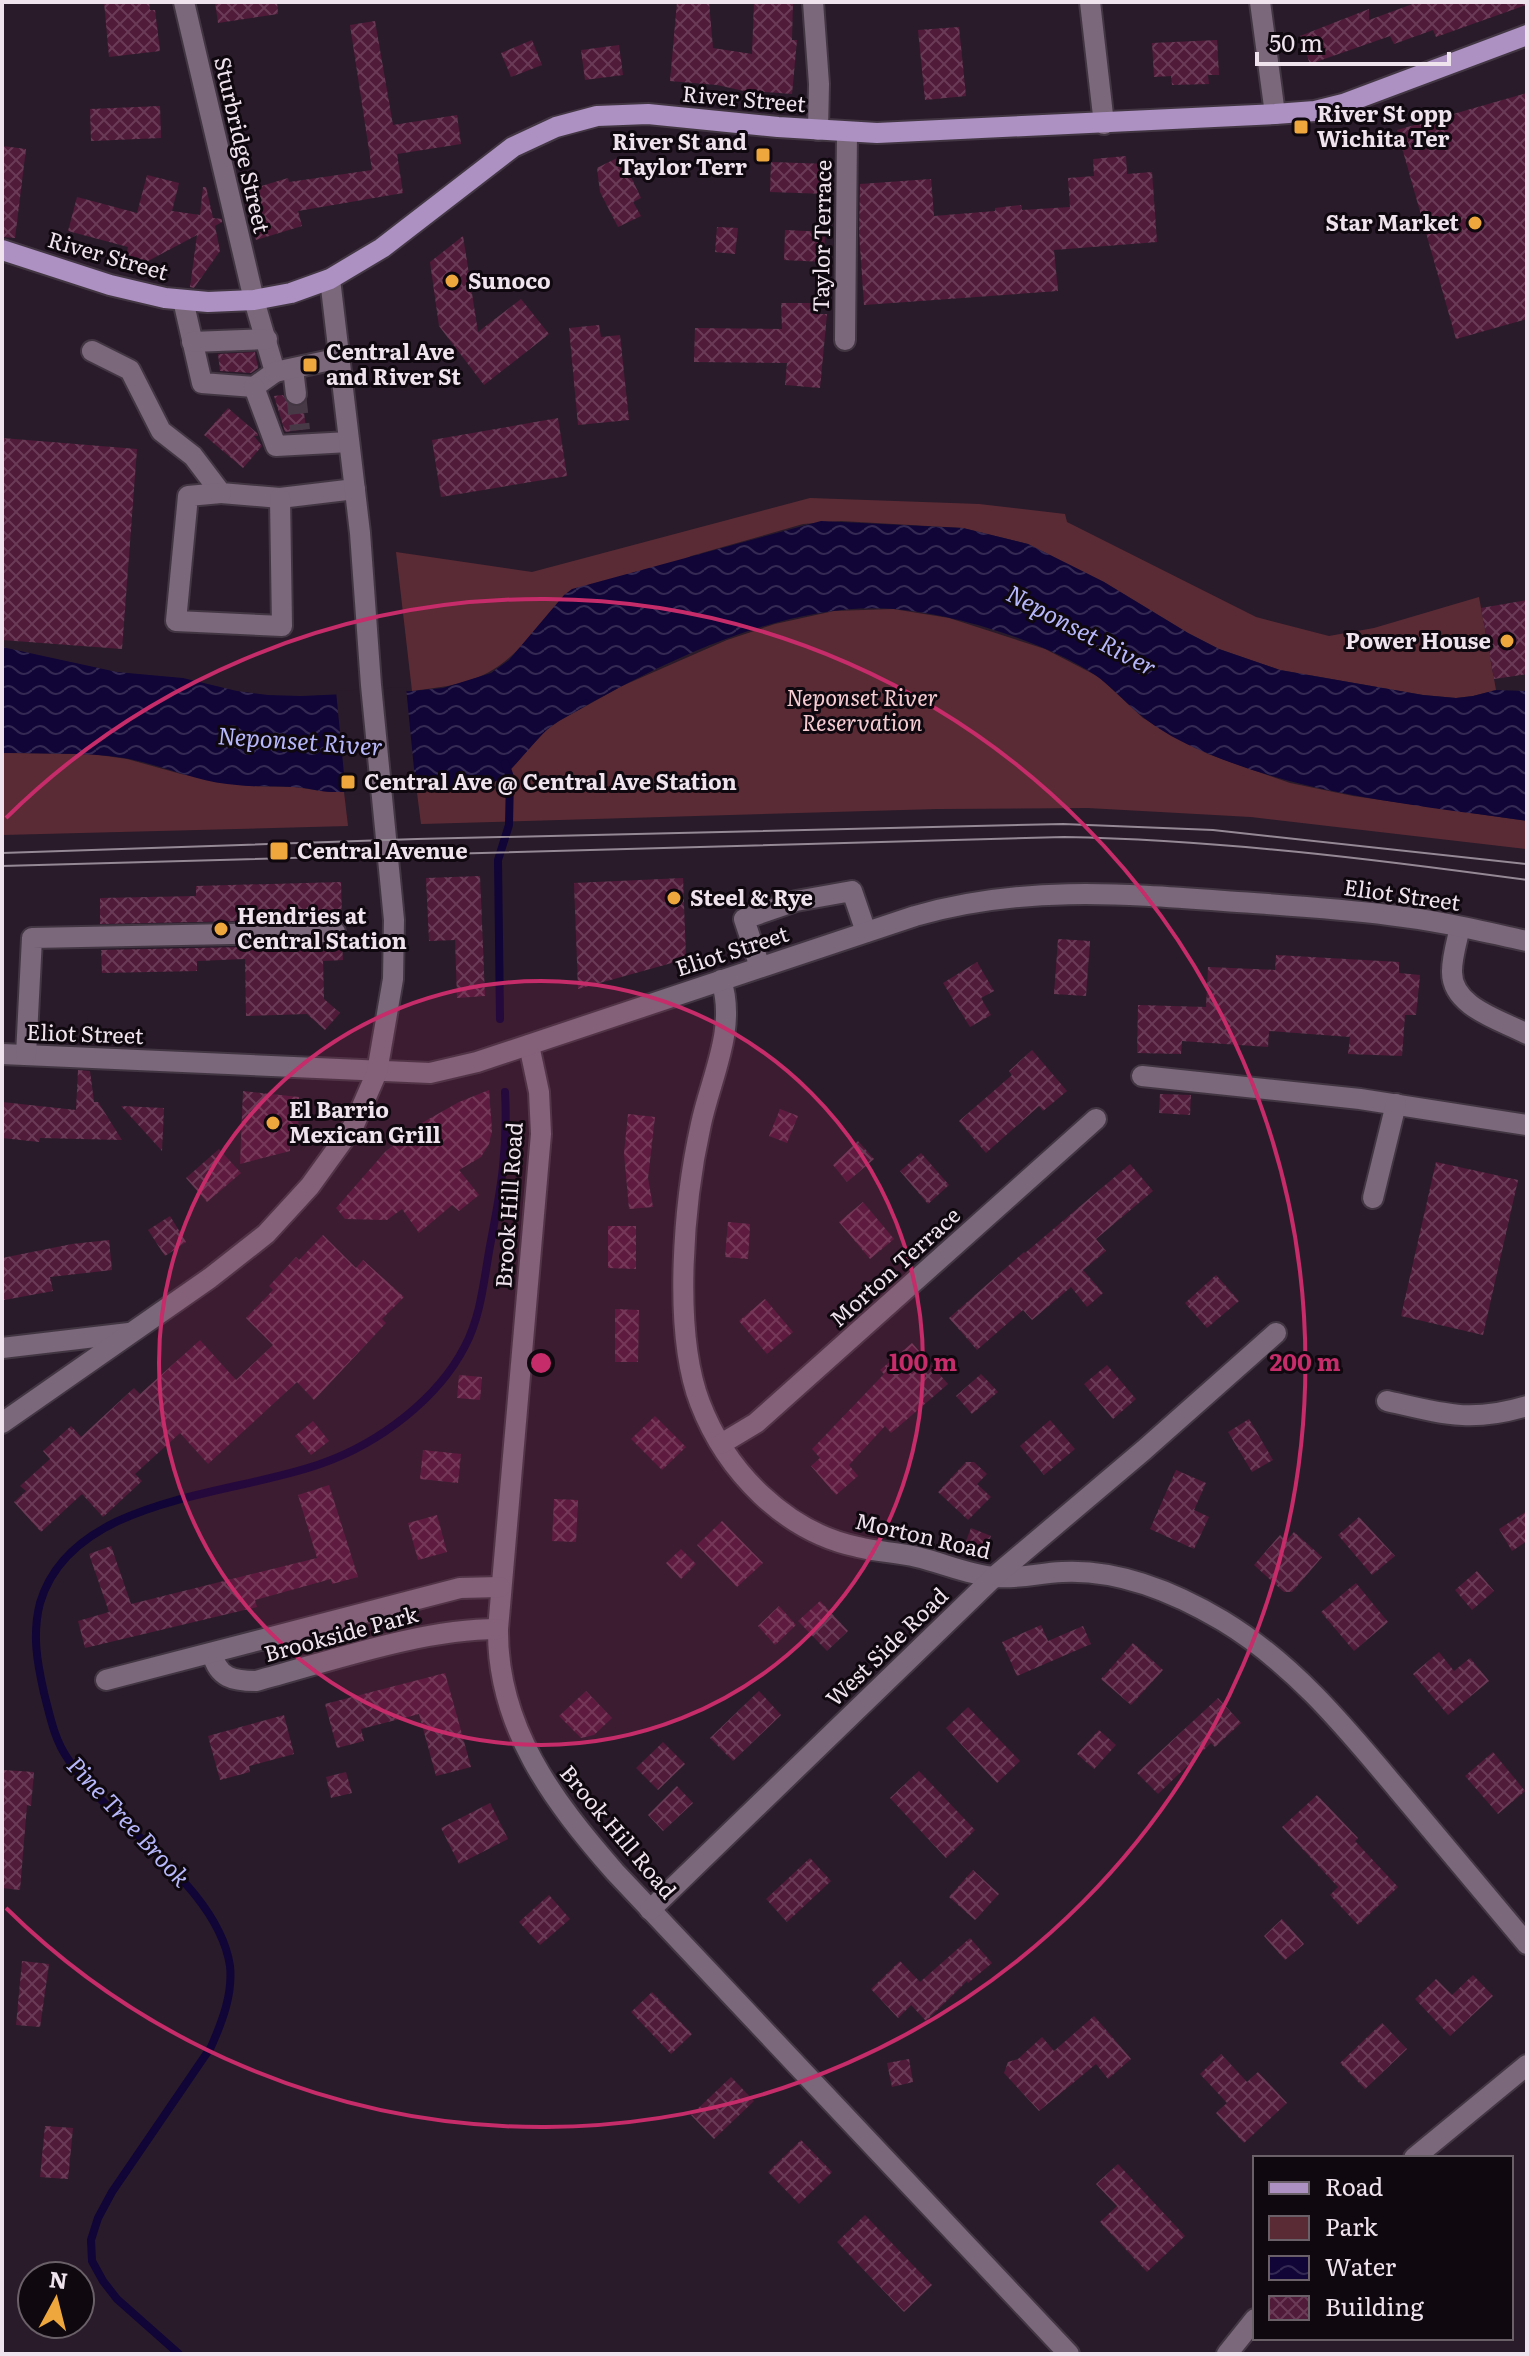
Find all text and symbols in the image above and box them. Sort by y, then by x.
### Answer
scale bar [1257,16,1449,66]
text: 50 m [1269,24,1323,59]
street label: Sturbridge Street [207,53,280,236]
street label: River Street [681,76,807,119]
place label: River St opp Wichita Ter [1317,96,1452,154]
marker: River St opp Wichita Ter [1292,118,1310,136]
place label: River St and Taylor Terr [612,124,747,182]
marker: River St and Taylor Terr [754,146,772,164]
street label: Taylor Terrace [803,159,838,313]
place label: Star Market [1326,205,1459,238]
marker: Star Market [1466,214,1484,232]
street label: River Street [44,222,173,288]
place label: Sunoco [468,263,551,296]
marker: Sunoco [443,272,461,290]
place label: Central Ave and River St [326,334,461,392]
marker: Central Ave and River St [301,356,319,374]
water label: Neponset River [1001,574,1163,683]
place label: Power House [1345,623,1491,656]
marker: Power House [1498,632,1516,650]
park label: Neponset River Reservation [786,680,938,738]
water label: Neponset River [216,716,384,763]
place label: Central Ave @ Central Ave Station [364,764,737,797]
marker: Central Ave @ Central Ave Station [339,773,357,791]
place label: Central Avenue [297,833,468,866]
marker: Central Avenue [268,840,290,862]
street label: Eliot Street [1342,869,1463,918]
place label: Steel & Rye [690,880,813,913]
marker: Steel & Rye [665,889,683,907]
place label: Hendries at Central Station [237,898,407,956]
street label: Eliot Street [671,916,793,983]
marker: Hendries at Central Station [212,920,230,938]
street label: Eliot Street [26,1014,144,1051]
place label: El Barrio Mexican Grill [289,1092,441,1150]
marker: El Barrio Mexican Grill [264,1114,282,1132]
street label: Brook Hill Road [485,1121,530,1289]
street label: Morton Terrace [821,1198,967,1334]
text: 100 m [889,1343,957,1378]
text: 200 m [1269,1343,1341,1378]
centre of rings [527,1349,555,1377]
street label: Morton Road [852,1503,995,1566]
street label: West Side Road [817,1579,955,1713]
street label: Brookside Park [260,1596,422,1669]
water label: Pine Tree Brook [60,1747,200,1894]
street label: Brook Hill Road [553,1757,685,1905]
legend [1253,2156,1513,2340]
text: Road [1325,2168,1384,2203]
text: Park [1325,2208,1378,2243]
text: Water [1325,2248,1397,2283]
north arrow [16,2260,96,2340]
text: N [47,2261,70,2296]
text: Building [1325,2288,1424,2323]

